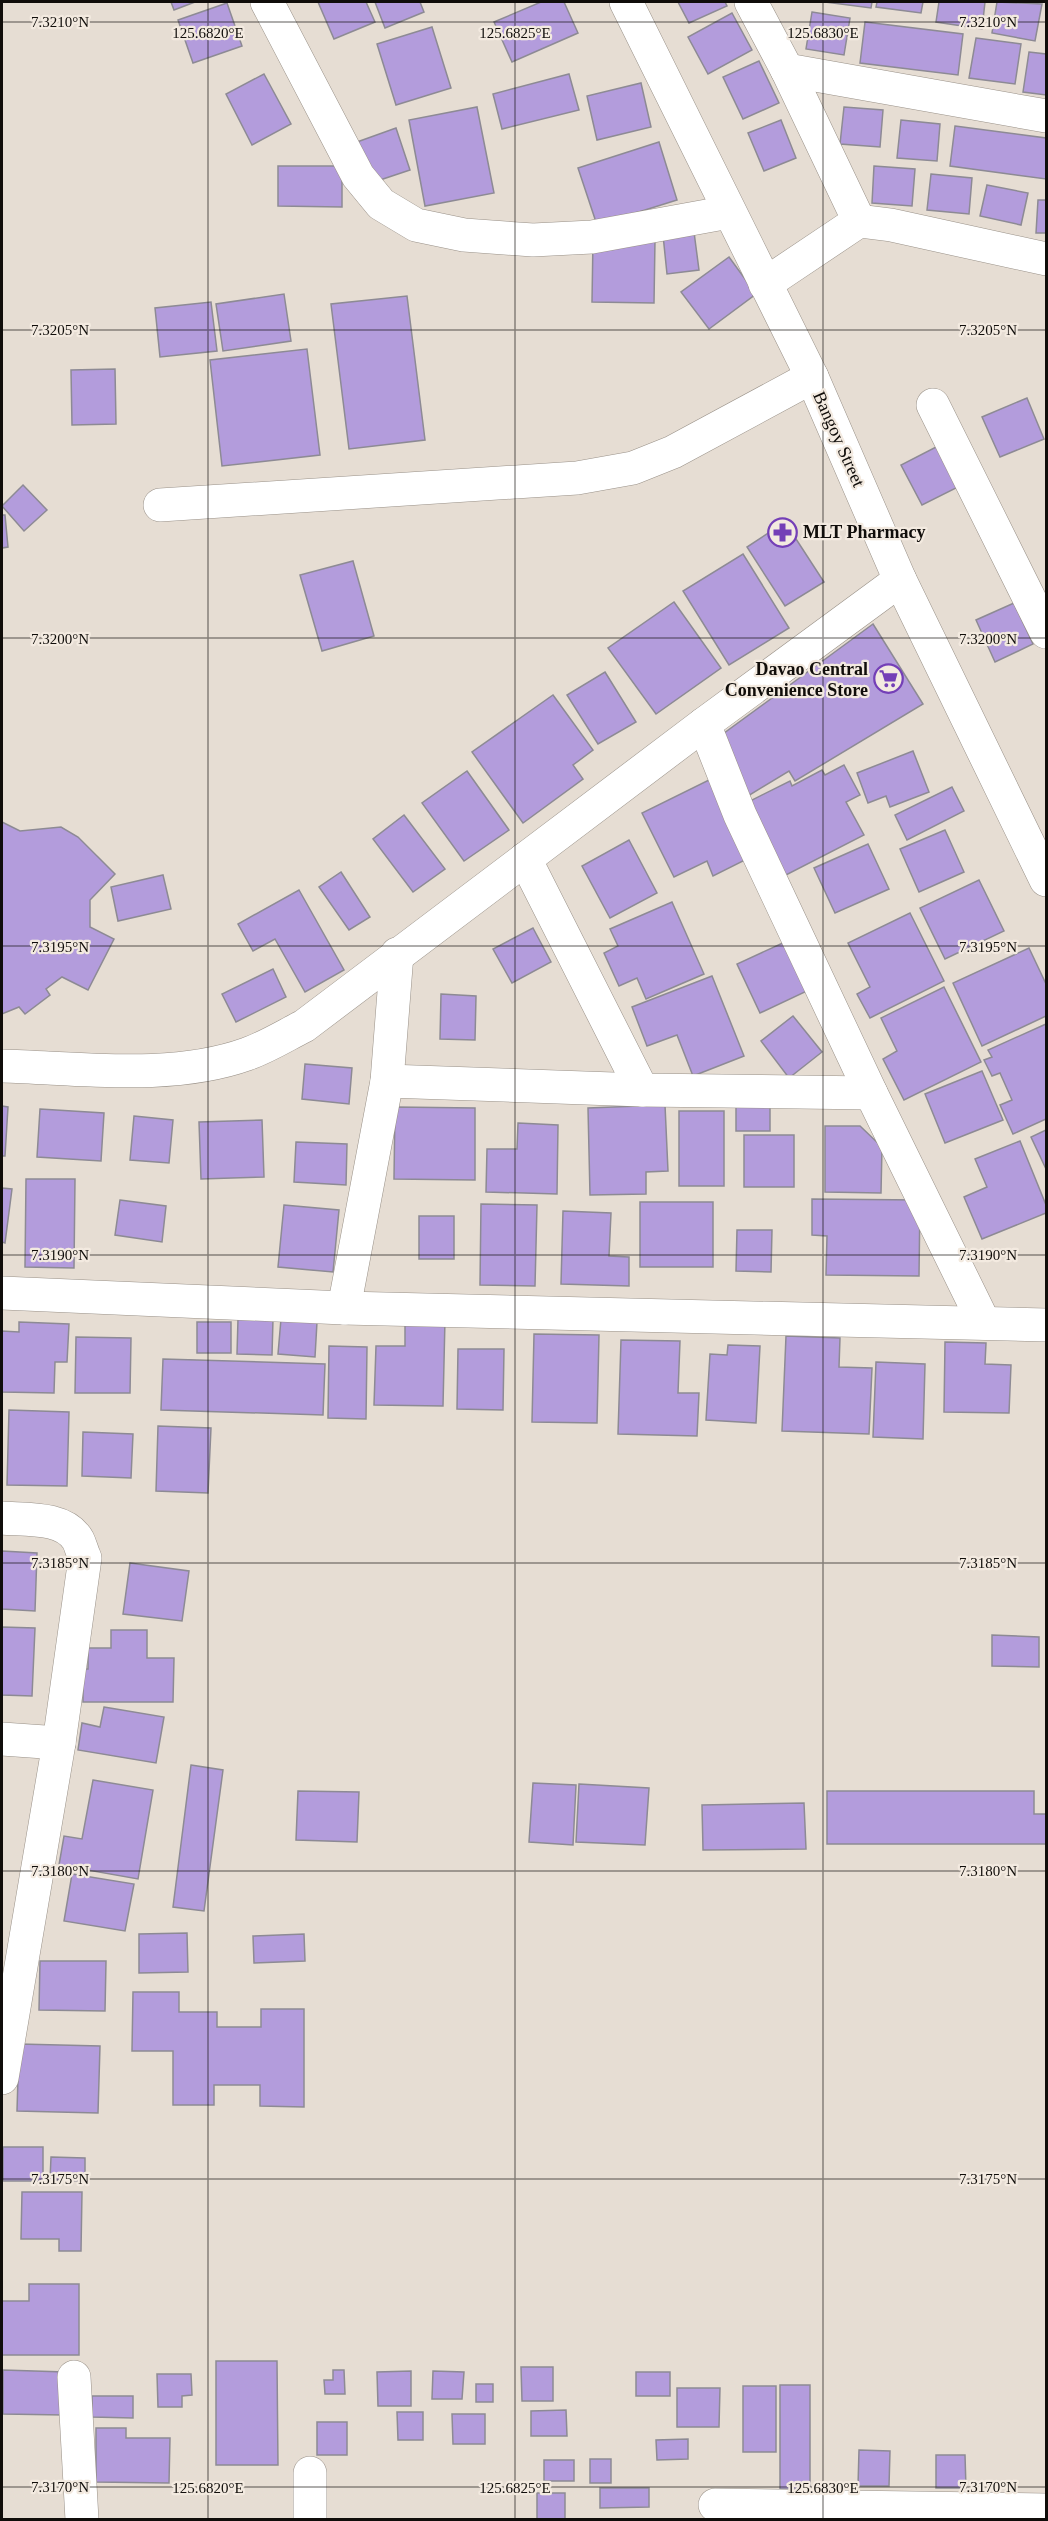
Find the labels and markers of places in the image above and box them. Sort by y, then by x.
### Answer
pharmacy icon: MLT Pharmacy [766,516,798,548]
place label: MLT Pharmacy [803,522,926,542]
place label: Davao Central Convenience Store [725,659,868,700]
supermarket icon: Davao Central Convenience Store [873,663,905,695]

